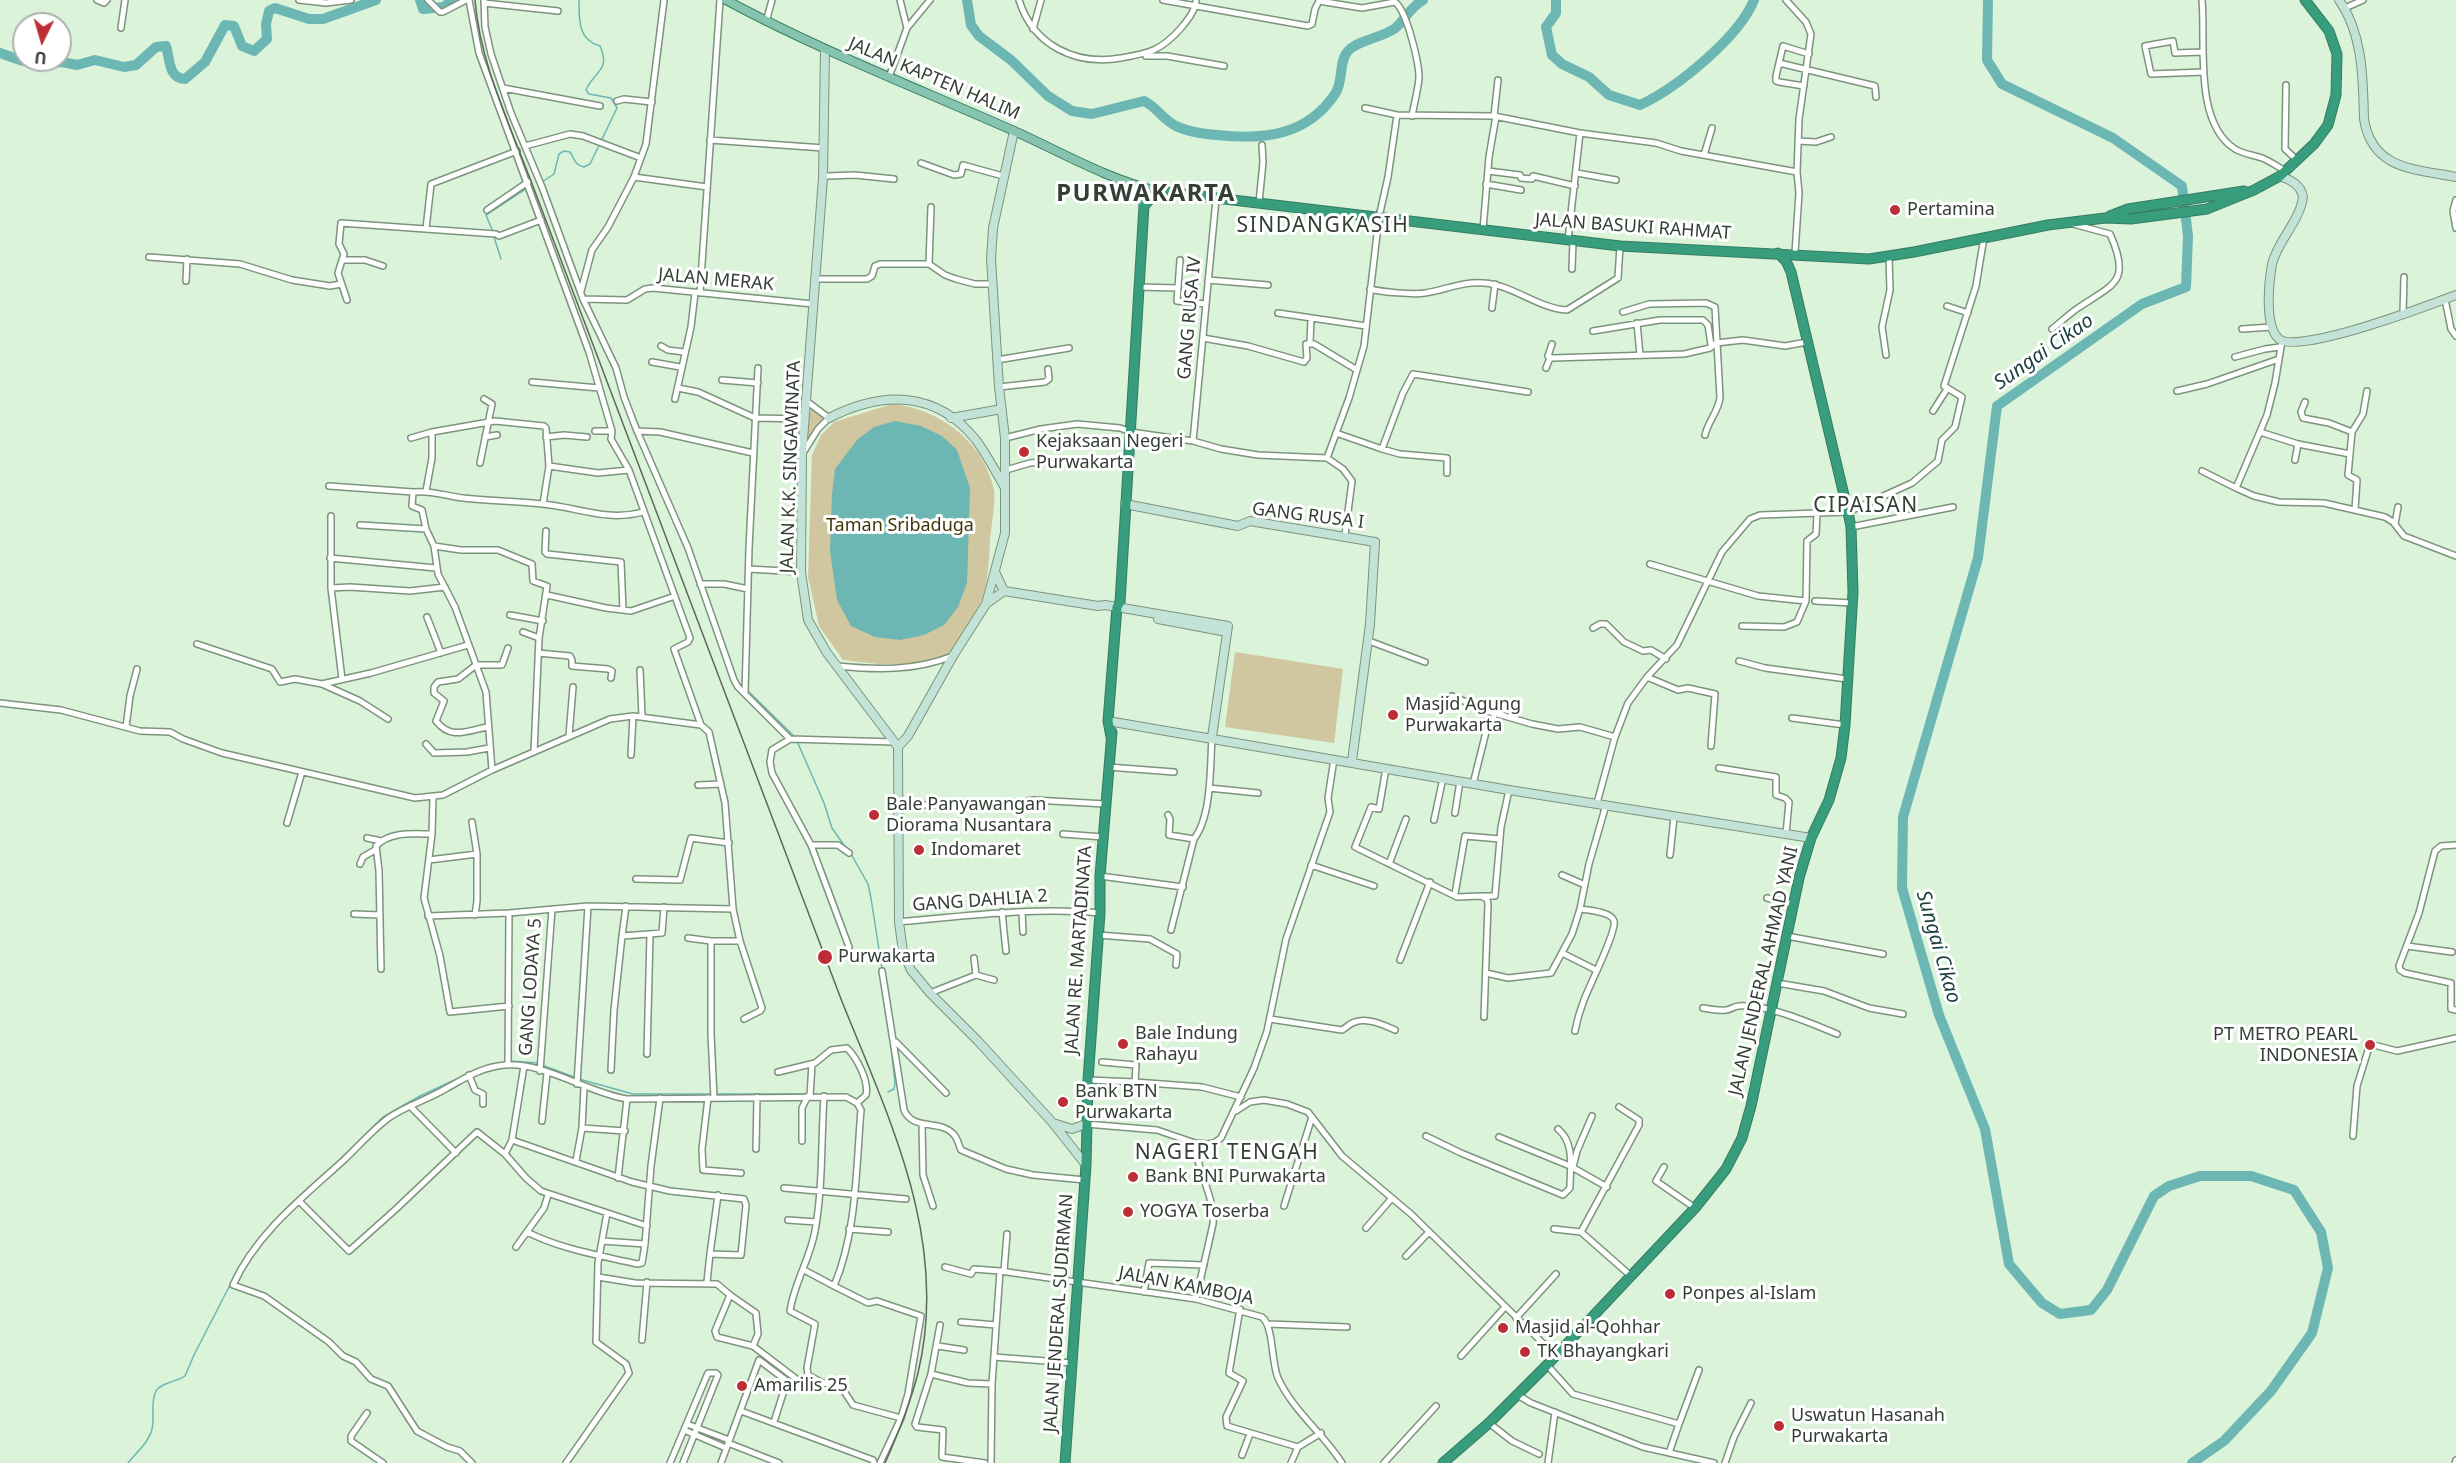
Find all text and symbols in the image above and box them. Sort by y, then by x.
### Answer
north arrow [12,12,72,72]
street label: JALAN KAPTEN HALIM [845,33,1023,125]
text: U [34,46,48,69]
district label: PURWAKARTA [1056,180,1236,208]
place label: Pertamina [1907,199,1995,221]
marker: Pertamina [1888,203,1902,217]
street label: JALAN BASUKI RAHMAT [1534,209,1732,245]
district label: SINDANGKASIH [1237,213,1409,239]
street label: GANG RUSA IV [1174,256,1206,380]
street label: JALAN MERAK [657,264,775,296]
water label: Sungai Cikao [1990,309,2098,395]
street label: JALAN K.K. SINGAWINATA [776,360,806,574]
place label: Kejaksaan Negeri Purwakarta [1036,431,1183,474]
marker: Kejaksaan Negeri Purwakarta [1017,445,1031,459]
district label: CIPAISAN [1813,493,1919,519]
street label: GANG RUSA I [1251,498,1365,534]
park label: Taman Sribaduga [826,515,974,537]
place label: Masjid Agung Purwakarta [1405,694,1521,736]
marker: Masjid Agung Purwakarta [1386,708,1400,722]
place label: Bale Panyawangan Diorama Nusantara [886,794,1052,836]
marker: Bale Panyawangan Diorama Nusantara [867,808,881,822]
place label: Indomaret [931,839,1021,861]
marker: Indomaret [912,843,926,857]
street label: JALAN JENDERAL AHMAD YANI [1725,844,1803,1098]
street label: JALAN RE. MARTADINATA [1061,845,1097,1055]
street label: GANG DAHLIA 2 [912,885,1048,917]
water label: Sungai Cikao [1910,888,1966,1006]
street label: GANG LODAYA 5 [515,917,547,1057]
place label: Purwakarta [838,946,935,968]
marker: Purwakarta [816,948,834,966]
place label: Bale Indung Rahayu [1135,1023,1238,1066]
place label: PT METRO PEARL INDONESIA [2213,1024,2358,1066]
marker: Bale Indung Rahayu [1116,1037,1130,1051]
marker: PT METRO PEARL INDONESIA [2363,1038,2377,1052]
place label: Bank BTN Purwakarta [1075,1081,1172,1124]
marker: Bank BTN Purwakarta [1056,1095,1070,1109]
district label: NAGERI TENGAH [1135,1140,1319,1166]
place label: Bank BNI Purwakarta [1145,1166,1326,1188]
marker: Bank BNI Purwakarta [1126,1170,1140,1184]
street label: JALAN JENDERAL SUDIRMAN [1040,1193,1078,1433]
place label: YOGYA Toserba [1140,1201,1269,1223]
marker: YOGYA Toserba [1121,1205,1135,1219]
street label: JALAN KAMBOJA [1117,1262,1255,1310]
place label: Ponpes al-Islam [1682,1283,1816,1305]
marker: Ponpes al-Islam [1663,1287,1677,1301]
place label: Masjid al-Qohhar [1515,1317,1660,1339]
marker: Masjid al-Qohhar [1496,1321,1510,1335]
place label: TK Bhayangkari [1537,1341,1669,1363]
marker: TK Bhayangkari [1518,1345,1532,1359]
place label: Amarilis 25 [754,1375,848,1397]
marker: Amarilis 25 [735,1379,749,1393]
place label: Uswatun Hasanah Purwakarta [1791,1405,1945,1448]
marker: Uswatun Hasanah Purwakarta [1772,1419,1786,1433]

